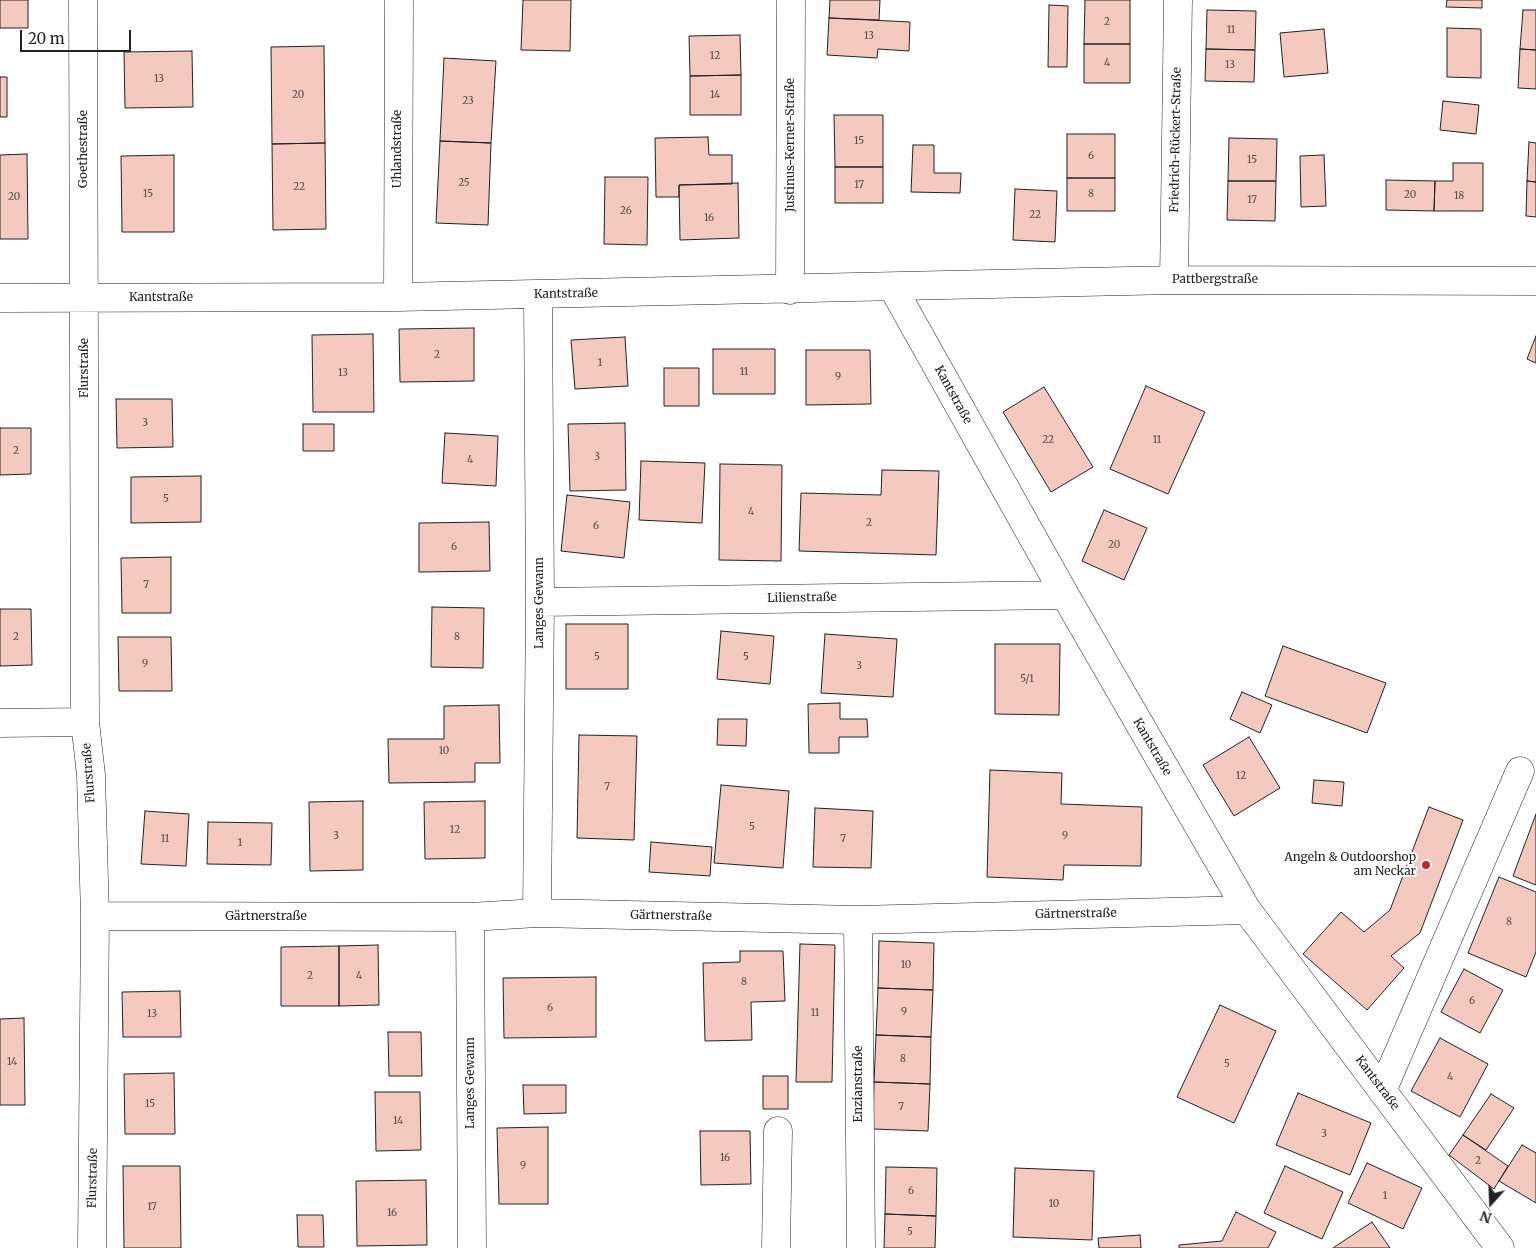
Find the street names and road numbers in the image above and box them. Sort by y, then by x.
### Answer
street label: Friedrich-Rückert-Straße [1168,67,1184,213]
street label: Justinus-Kerner-Straße [784,78,798,212]
street label: Goethestraße [77,110,91,188]
street label: Uhlandstraße [391,110,405,188]
street label: Pattbergstraße [1172,273,1258,287]
street label: Kantstraße [534,286,598,302]
street label: Kantstraße [129,291,193,305]
street label: Flurstraße [78,338,92,398]
street label: Kantstraße [931,363,975,427]
street label: Langes Gewann [533,557,547,649]
street label: Lilienstraße [767,590,837,606]
street label: Kantstraße [1130,716,1174,778]
street label: Flurstraße [80,742,98,804]
street label: Gärtnerstraße [1035,906,1117,922]
street label: Gärtnerstraße [630,908,712,924]
street label: Gärtnerstraße [225,910,307,924]
street label: Langes Gewann [464,1037,478,1129]
street label: Enzianstraße [852,1046,866,1122]
street label: Kantstraße [1352,1053,1402,1113]
street label: Flurstraße [85,1148,101,1208]

